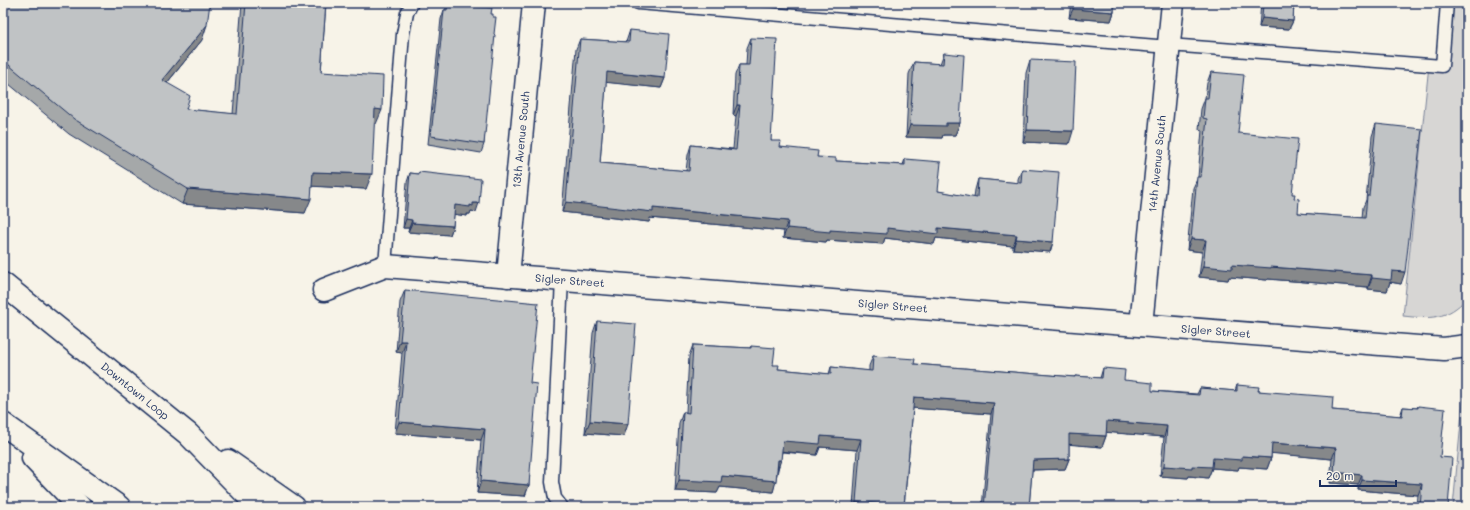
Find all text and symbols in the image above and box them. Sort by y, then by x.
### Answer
street label: 13th Avenue South [508,90,533,189]
street label: 14th Avenue South [1144,115,1169,213]
street label: Sigler Street [535,270,605,290]
street label: Sigler Street [858,295,928,316]
street label: Sigler Street [1181,320,1251,341]
street label: Downtown Loop [98,358,173,423]
scale bar [1320,462,1396,488]
text: 20 m [1326,467,1354,483]

